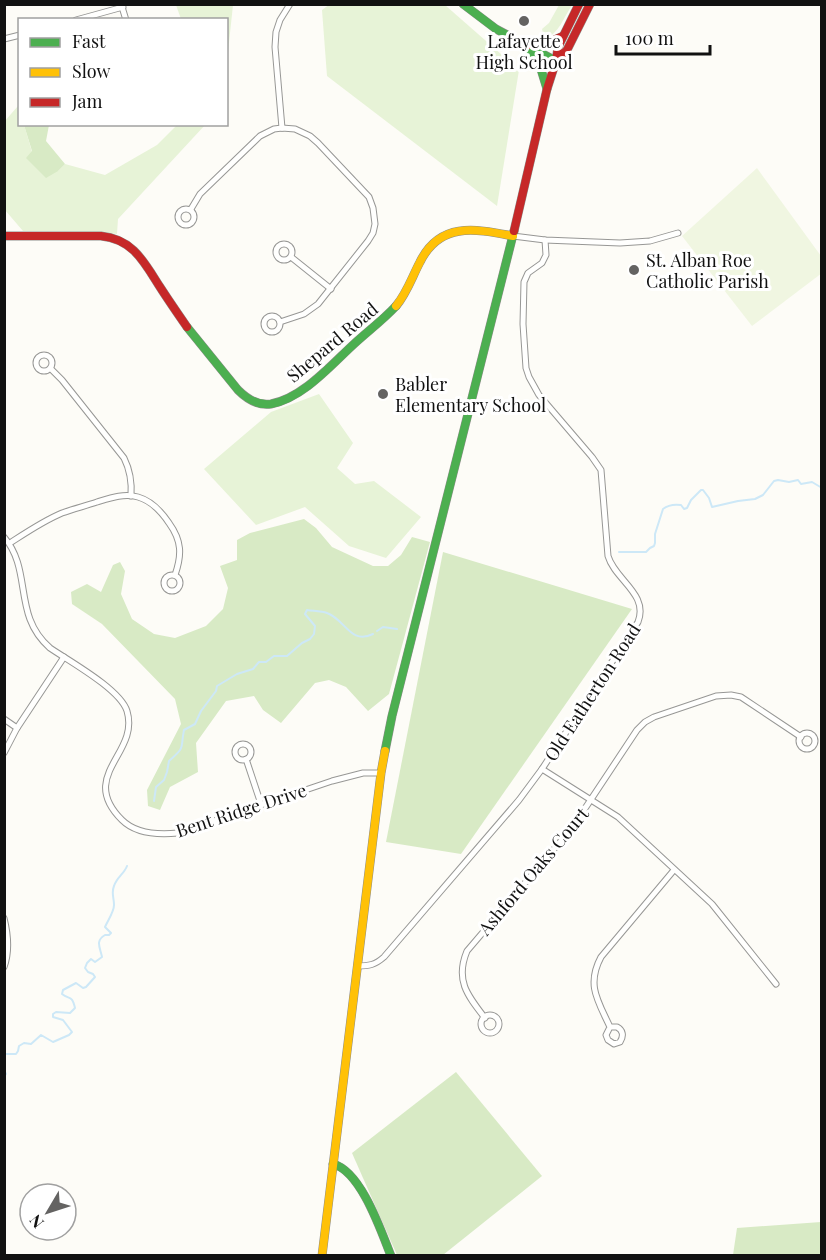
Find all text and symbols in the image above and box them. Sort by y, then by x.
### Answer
marker: Lafayette High School [517,14,531,28]
legend [18,18,228,126]
scale bar [616,18,710,56]
text: 100 m [625,26,674,50]
text: Fast [72,29,106,53]
place label: Lafayette High School [475,29,573,74]
text: Slow [72,59,110,83]
text: Jam [71,89,102,113]
place label: St. Alban Roe Catholic Parish [646,248,769,293]
marker: St. Alban Roe Catholic Parish [627,263,641,277]
street label: Shepard Road [281,296,383,387]
place label: Babler Elementary School [395,372,546,417]
marker: Babler Elementary School [376,387,390,401]
street label: Old Eatherton Road [539,618,646,765]
street label: Bent Ridge Drive [173,778,309,842]
street label: Ashford Oaks Court [472,802,594,941]
north arrow [18,1182,78,1242]
text: N [24,1210,48,1233]

